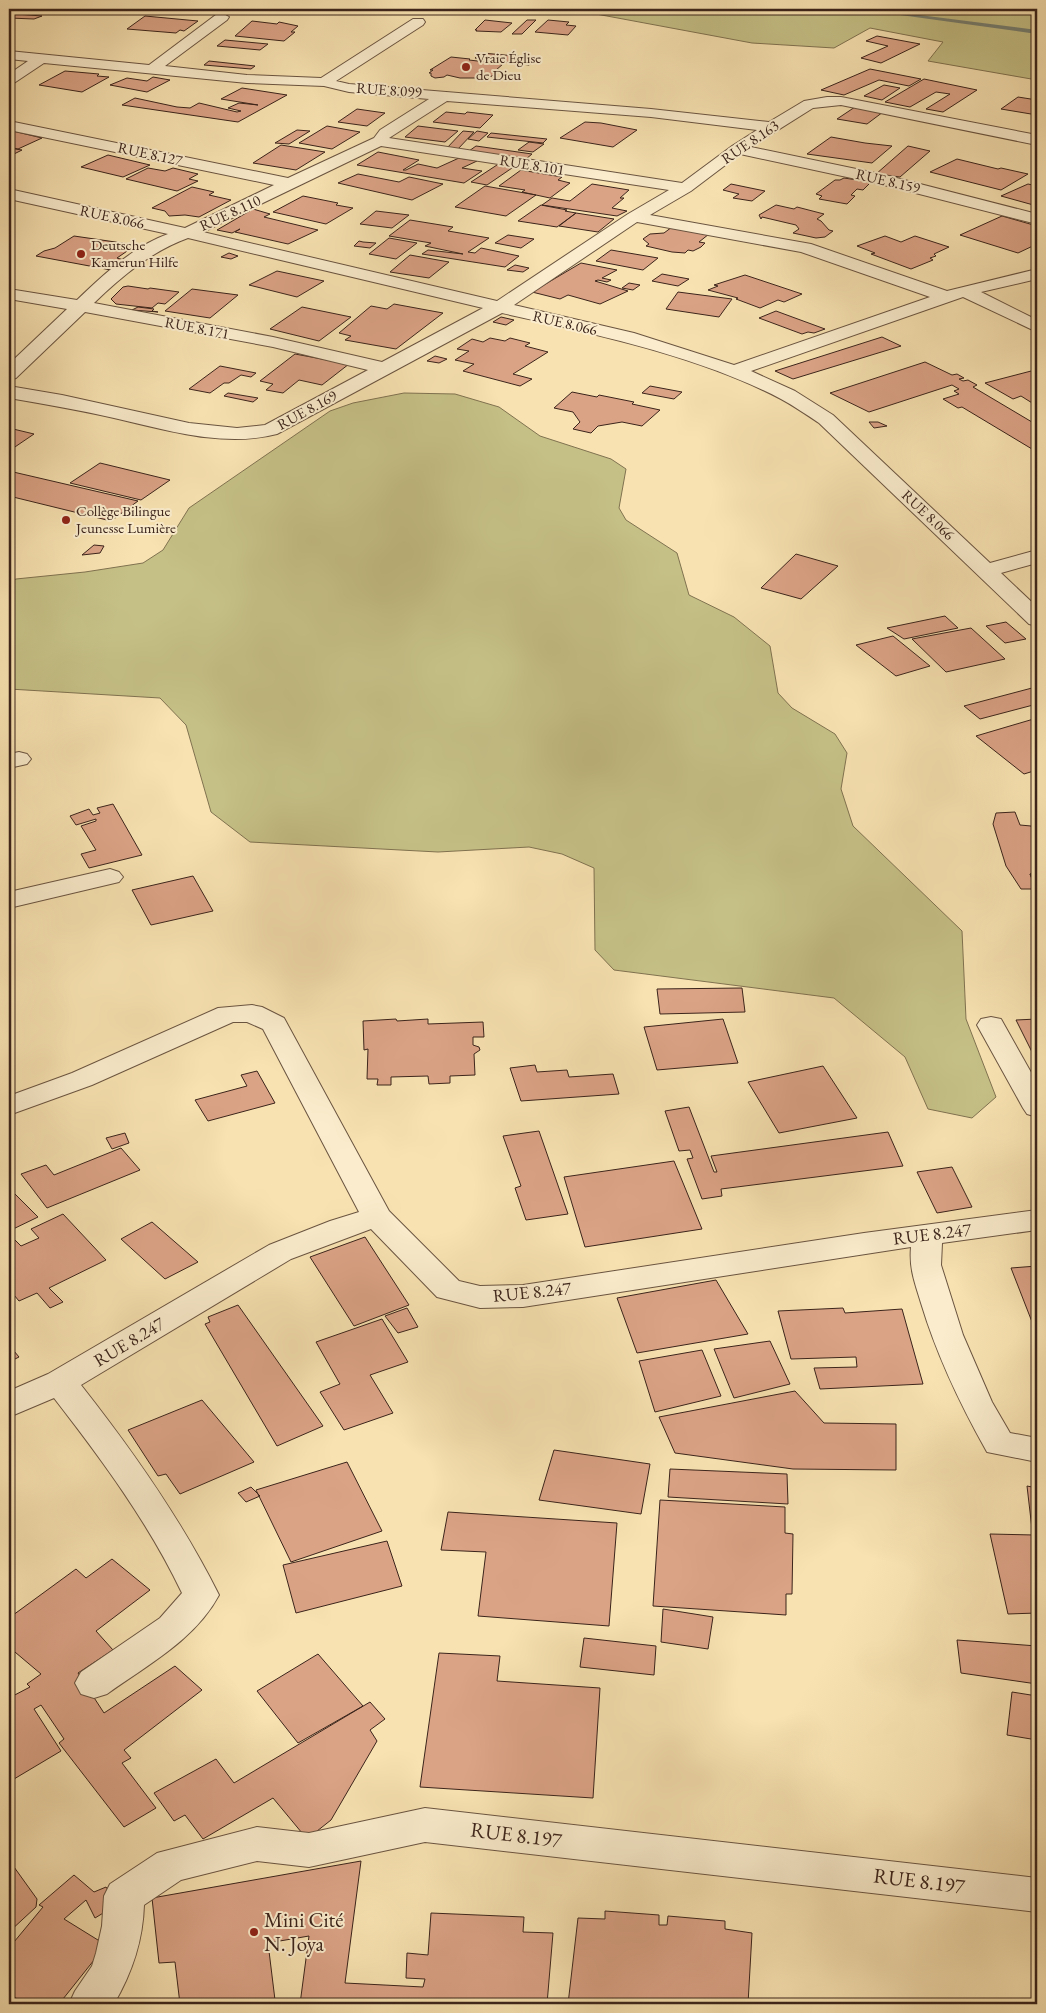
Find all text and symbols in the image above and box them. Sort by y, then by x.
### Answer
place label: Vraie Église de Dieu [476,48,541,84]
marker: Vraie Église de Dieu [460,61,472,73]
street label: RUE 8.099 [356,78,422,101]
street label: RUE 8.163 [717,115,782,168]
street label: RUE 8.127 [116,137,185,170]
street label: RUE 8.101 [498,150,566,179]
street label: RUE 8.159 [854,164,922,197]
street label: RUE 8.110 [196,190,263,235]
street label: RUE 8.066 [78,200,146,233]
place label: Deutsche Kamerun Hilfe [91,235,178,271]
marker: Deutsche Kamerun Hilfe [75,248,87,260]
street label: RUE 8.066 [531,306,599,339]
street label: RUE 8.171 [163,312,231,343]
street label: RUE 8.169 [274,385,340,434]
street label: RUE 8.066 [898,485,959,544]
place label: Collège Bilingue Jeunesse Lumière [74,501,176,537]
marker: Collège Bilingue Jeunesse Lumière [60,514,72,526]
street label: RUE 8.247 [892,1217,973,1250]
street label: RUE 8.247 [492,1276,573,1307]
street label: RUE 8.247 [89,1311,169,1372]
street label: RUE 8.197 [469,1816,564,1854]
street label: RUE 8.197 [872,1862,967,1900]
place label: Mini Cité N. Joya [264,1906,343,1957]
marker: Mini Cité N. Joya [248,1926,260,1938]

